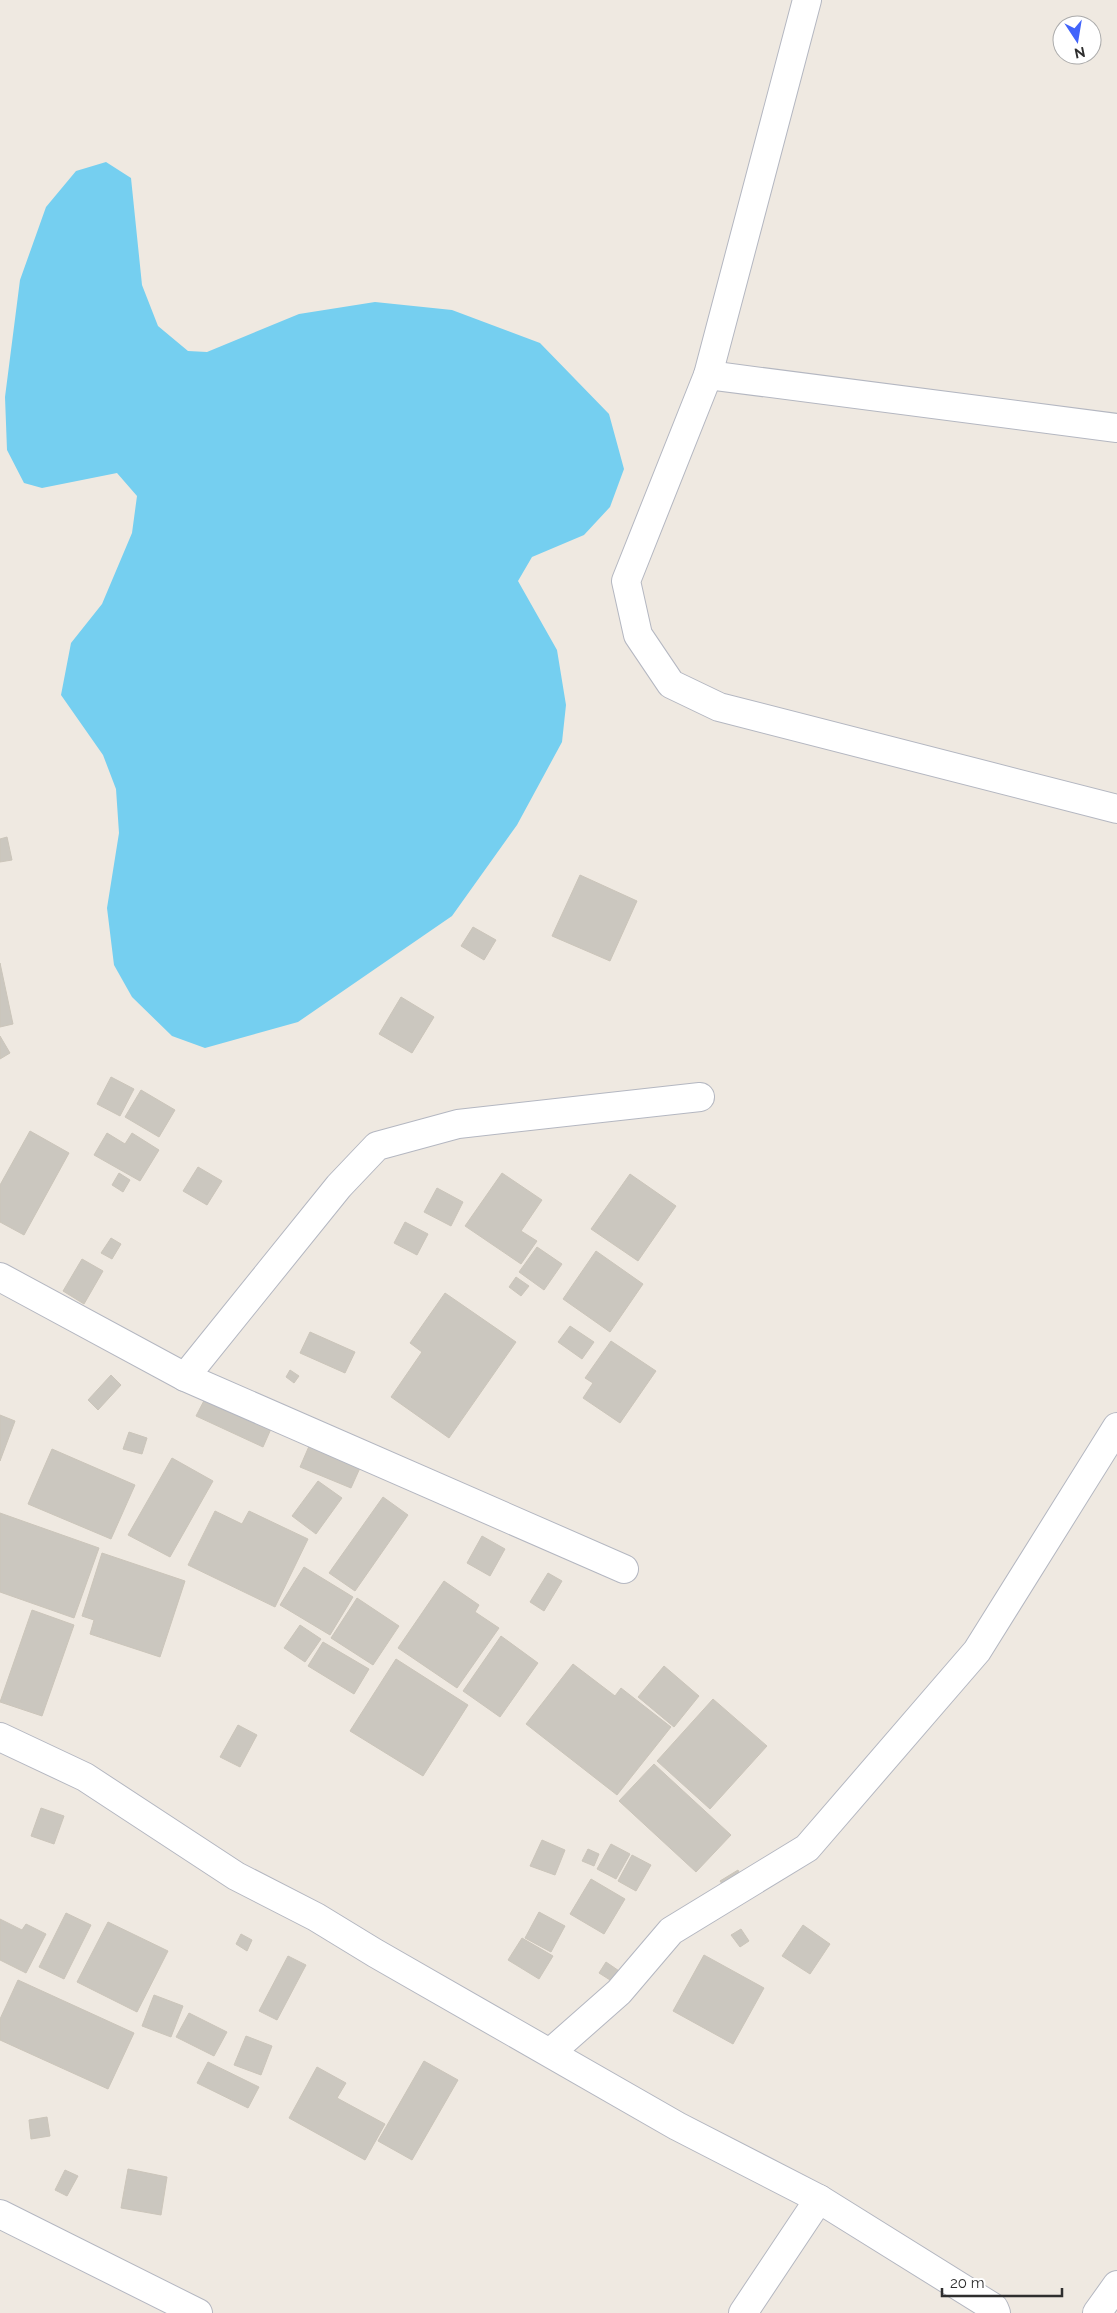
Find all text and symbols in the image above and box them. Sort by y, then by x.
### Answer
north arrow [1052,15,1102,65]
text: N [1073,44,1087,62]
scale bar [942,2266,1062,2298]
text: 20 m [950,2274,985,2292]

